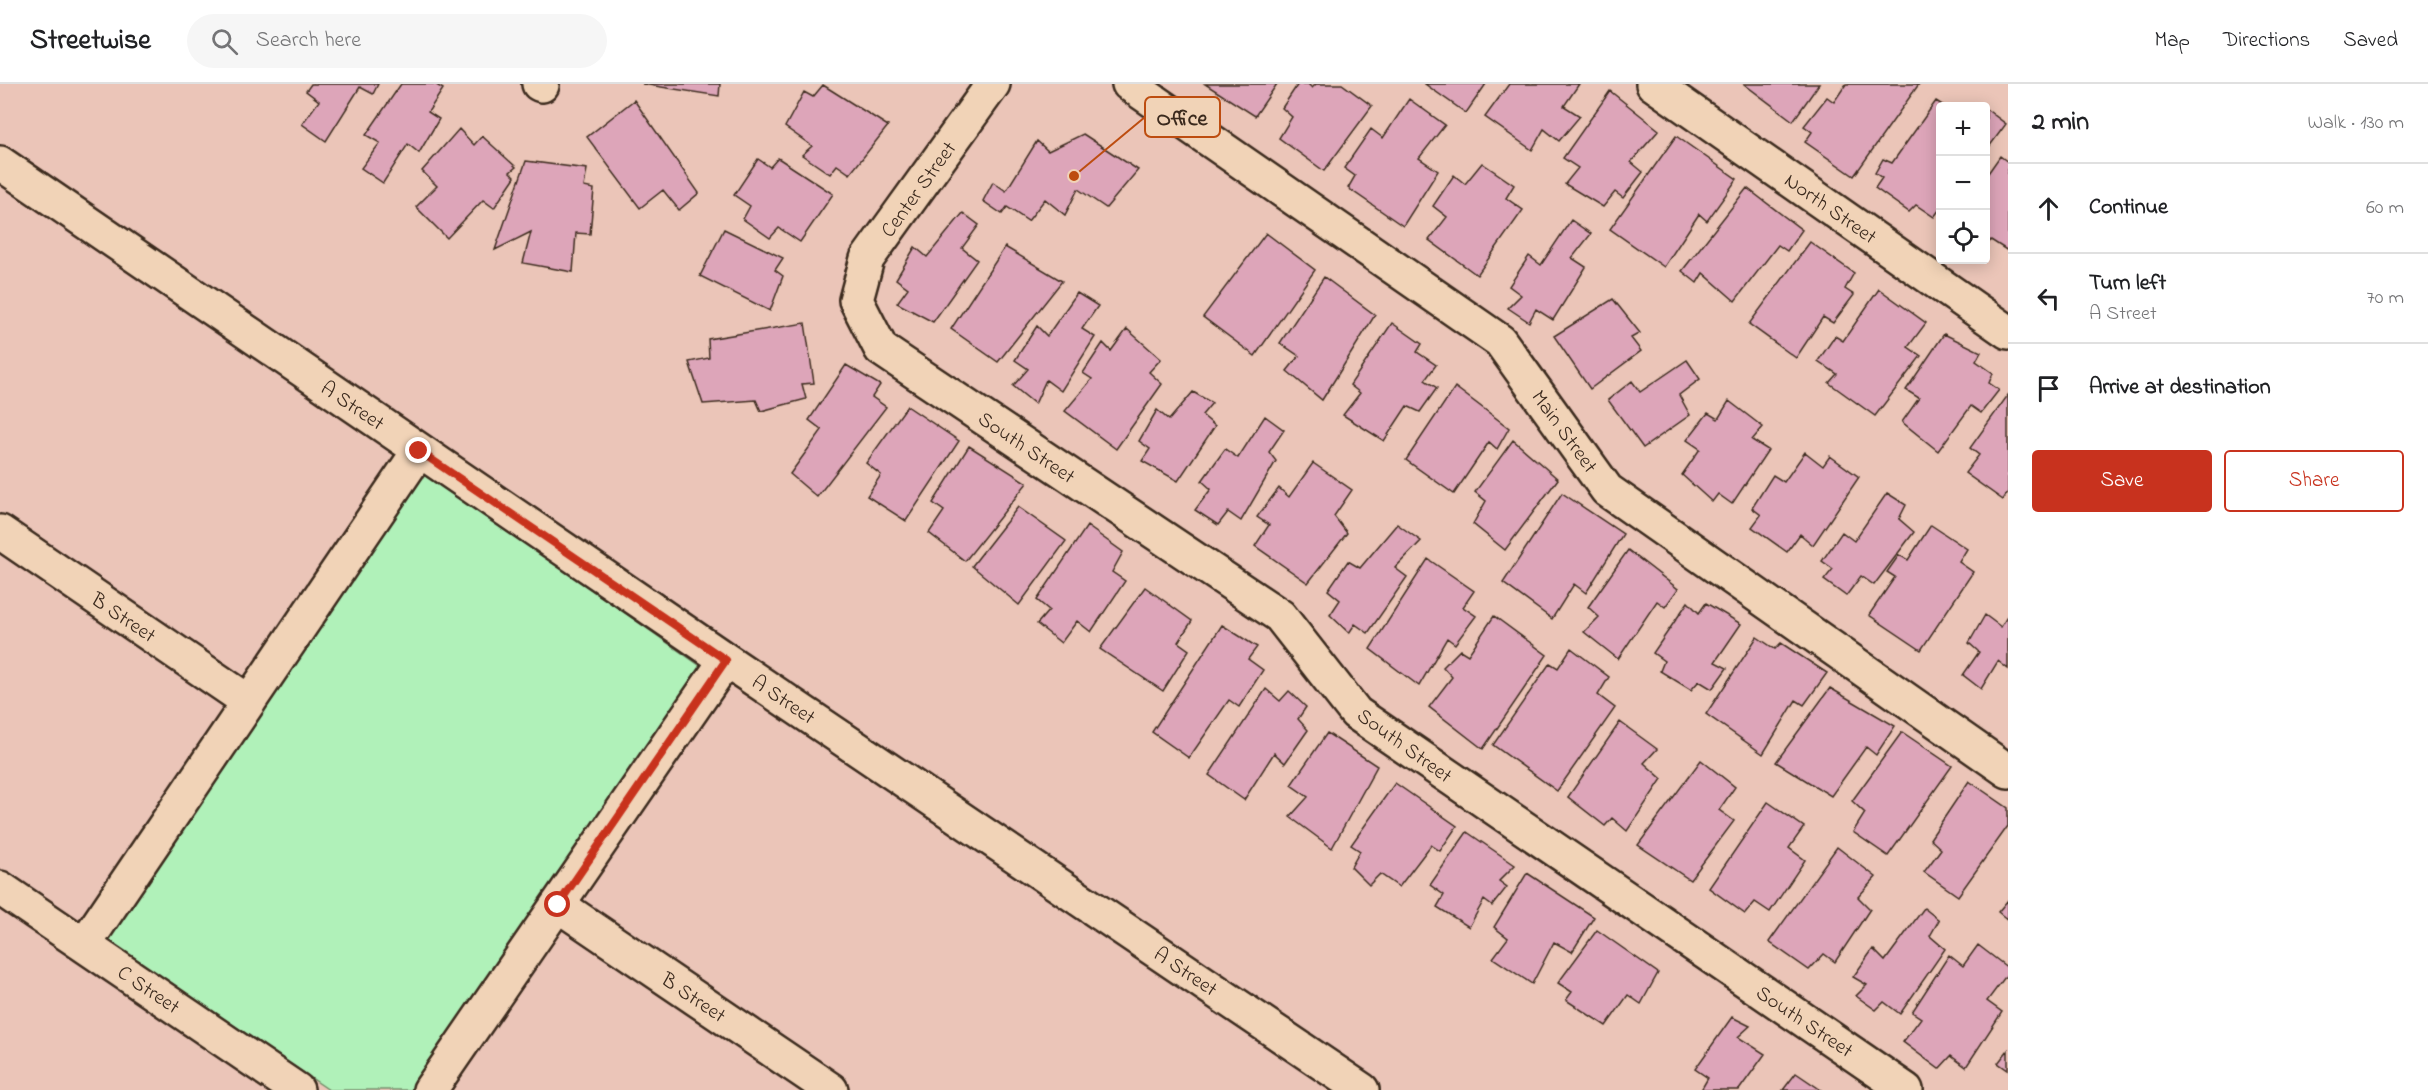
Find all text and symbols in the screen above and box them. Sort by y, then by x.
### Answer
search box [187,14,607,68]
text: Streetwise [30,21,151,62]
icon: search [208,25,241,58]
text: Search here [256,25,361,57]
text: Map [2154,26,2190,56]
text: Directions [2223,26,2310,56]
text: Saved [2343,26,2398,56]
callout: Office [1145,97,1220,137]
map controls [1936,102,1990,264]
button: + [1936,102,1990,156]
text: Office [1157,104,1209,136]
text: 2 min [2032,104,2089,142]
text: Walk · 130 m [2308,109,2404,138]
street label: Center Street [874,136,965,244]
button: − [1936,156,1990,210]
street label: North Street [1778,167,1882,253]
icon: ahead [2032,192,2065,225]
text: Continue [2089,192,2168,224]
text: 60 m [2366,194,2404,223]
button: locate [1936,210,1990,264]
text: Turn left [2089,268,2166,300]
icon: left [2032,282,2065,315]
text: 70 m [2367,284,2404,313]
text: A Street [2089,300,2157,329]
icon: arrive [2032,372,2065,405]
text: Arrive at destination [2089,372,2271,404]
street label: A Street [314,374,390,439]
street label: Main Street [1523,384,1604,480]
street label: South Street [971,405,1081,492]
route end [405,437,431,463]
button: Save [2032,450,2212,512]
button: Share [2224,450,2404,512]
street label: B Street [84,585,161,651]
street label: A Street [745,668,821,733]
street label: South Street [1350,702,1458,792]
route start [544,891,570,917]
street label: A Street [1147,940,1223,1005]
street label: C Street [111,959,185,1023]
street label: B Street [654,965,731,1031]
street label: South Street [1749,979,1859,1066]

